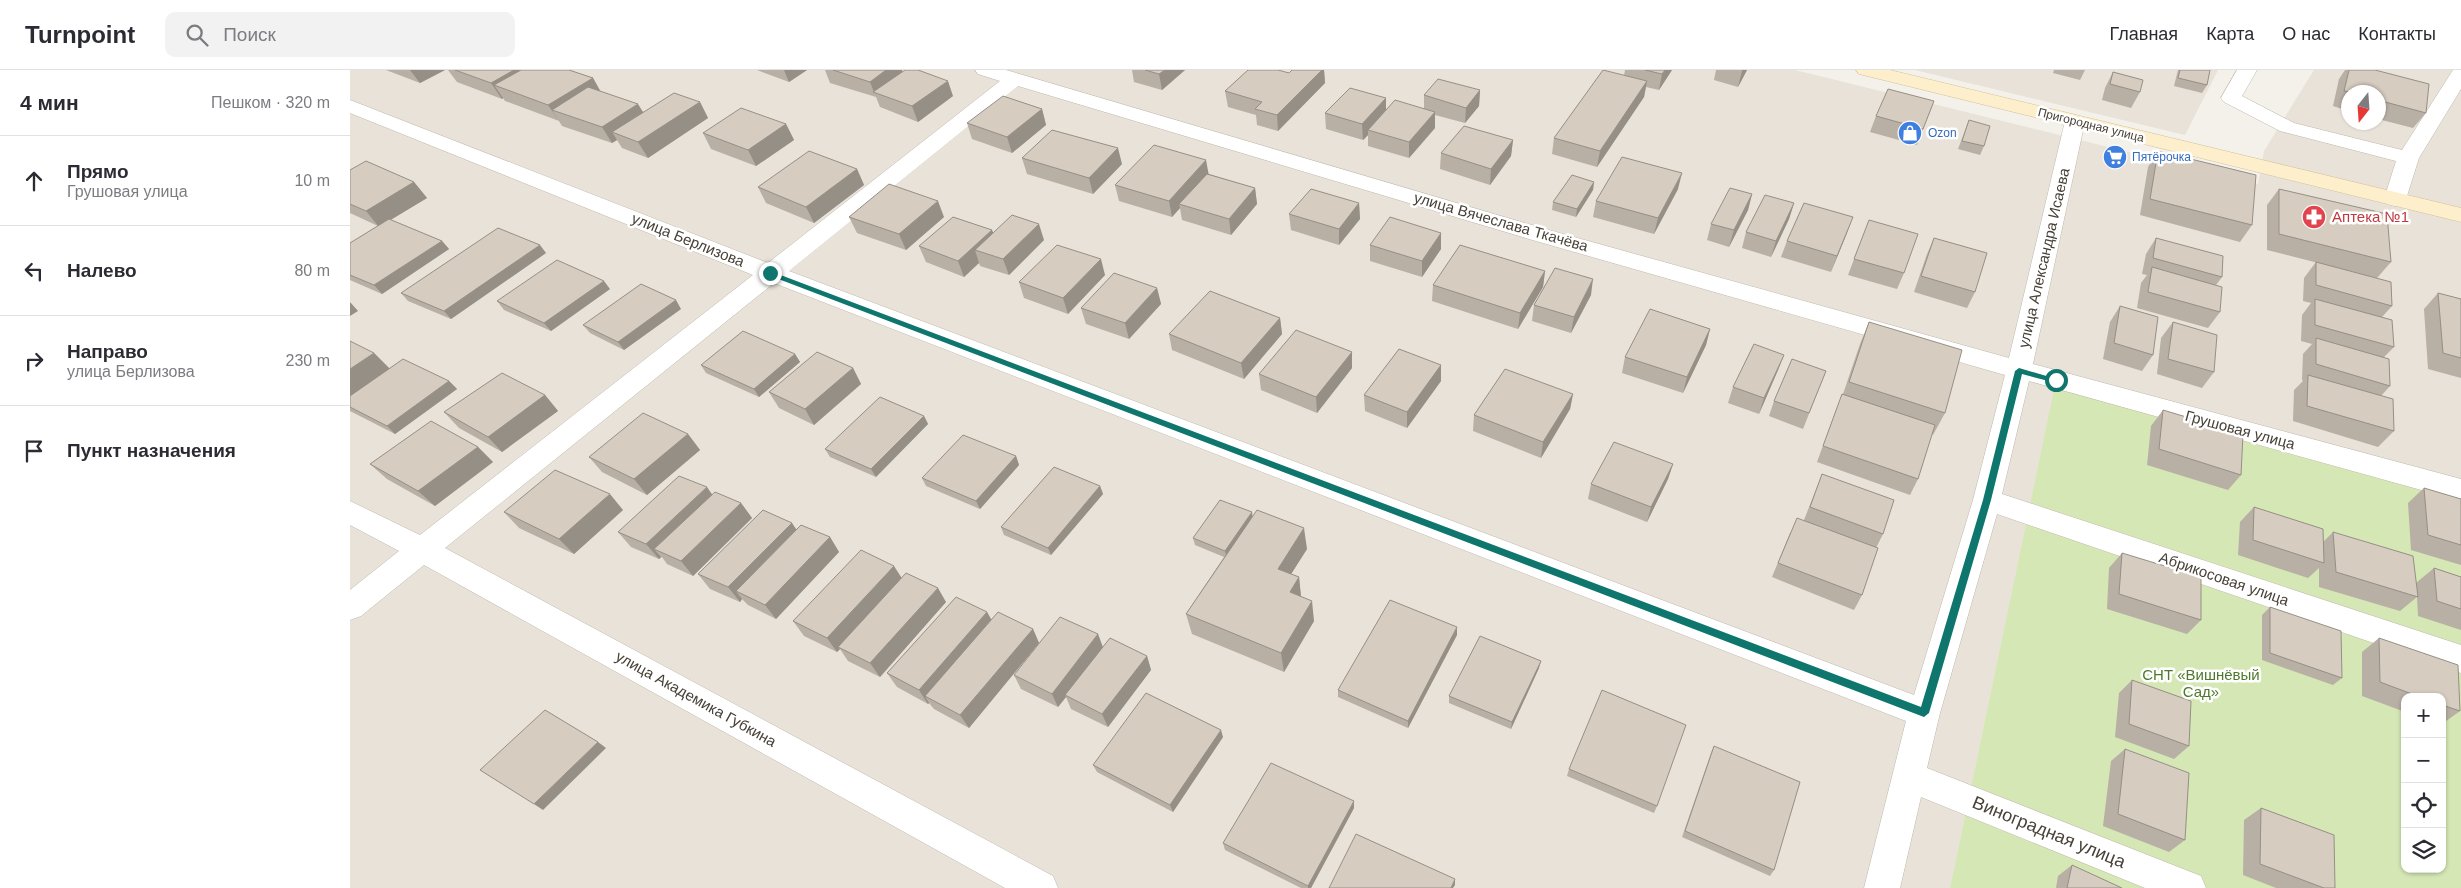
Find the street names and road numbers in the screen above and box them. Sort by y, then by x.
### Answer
street label: Пригородная улица [2036,105,2146,145]
street label: улица Александра Исаева [2015,166,2073,349]
street label: улица Вячеслава Ткачёва [1412,189,1591,255]
street label: улица Берлизова [629,209,747,270]
street label: Грушовая улица [2183,407,2298,453]
street label: Абрикосовая улица [2157,548,2292,609]
street label: улица Академика Губкина [613,647,780,750]
street label: Виноградная улица [1970,792,2129,872]

